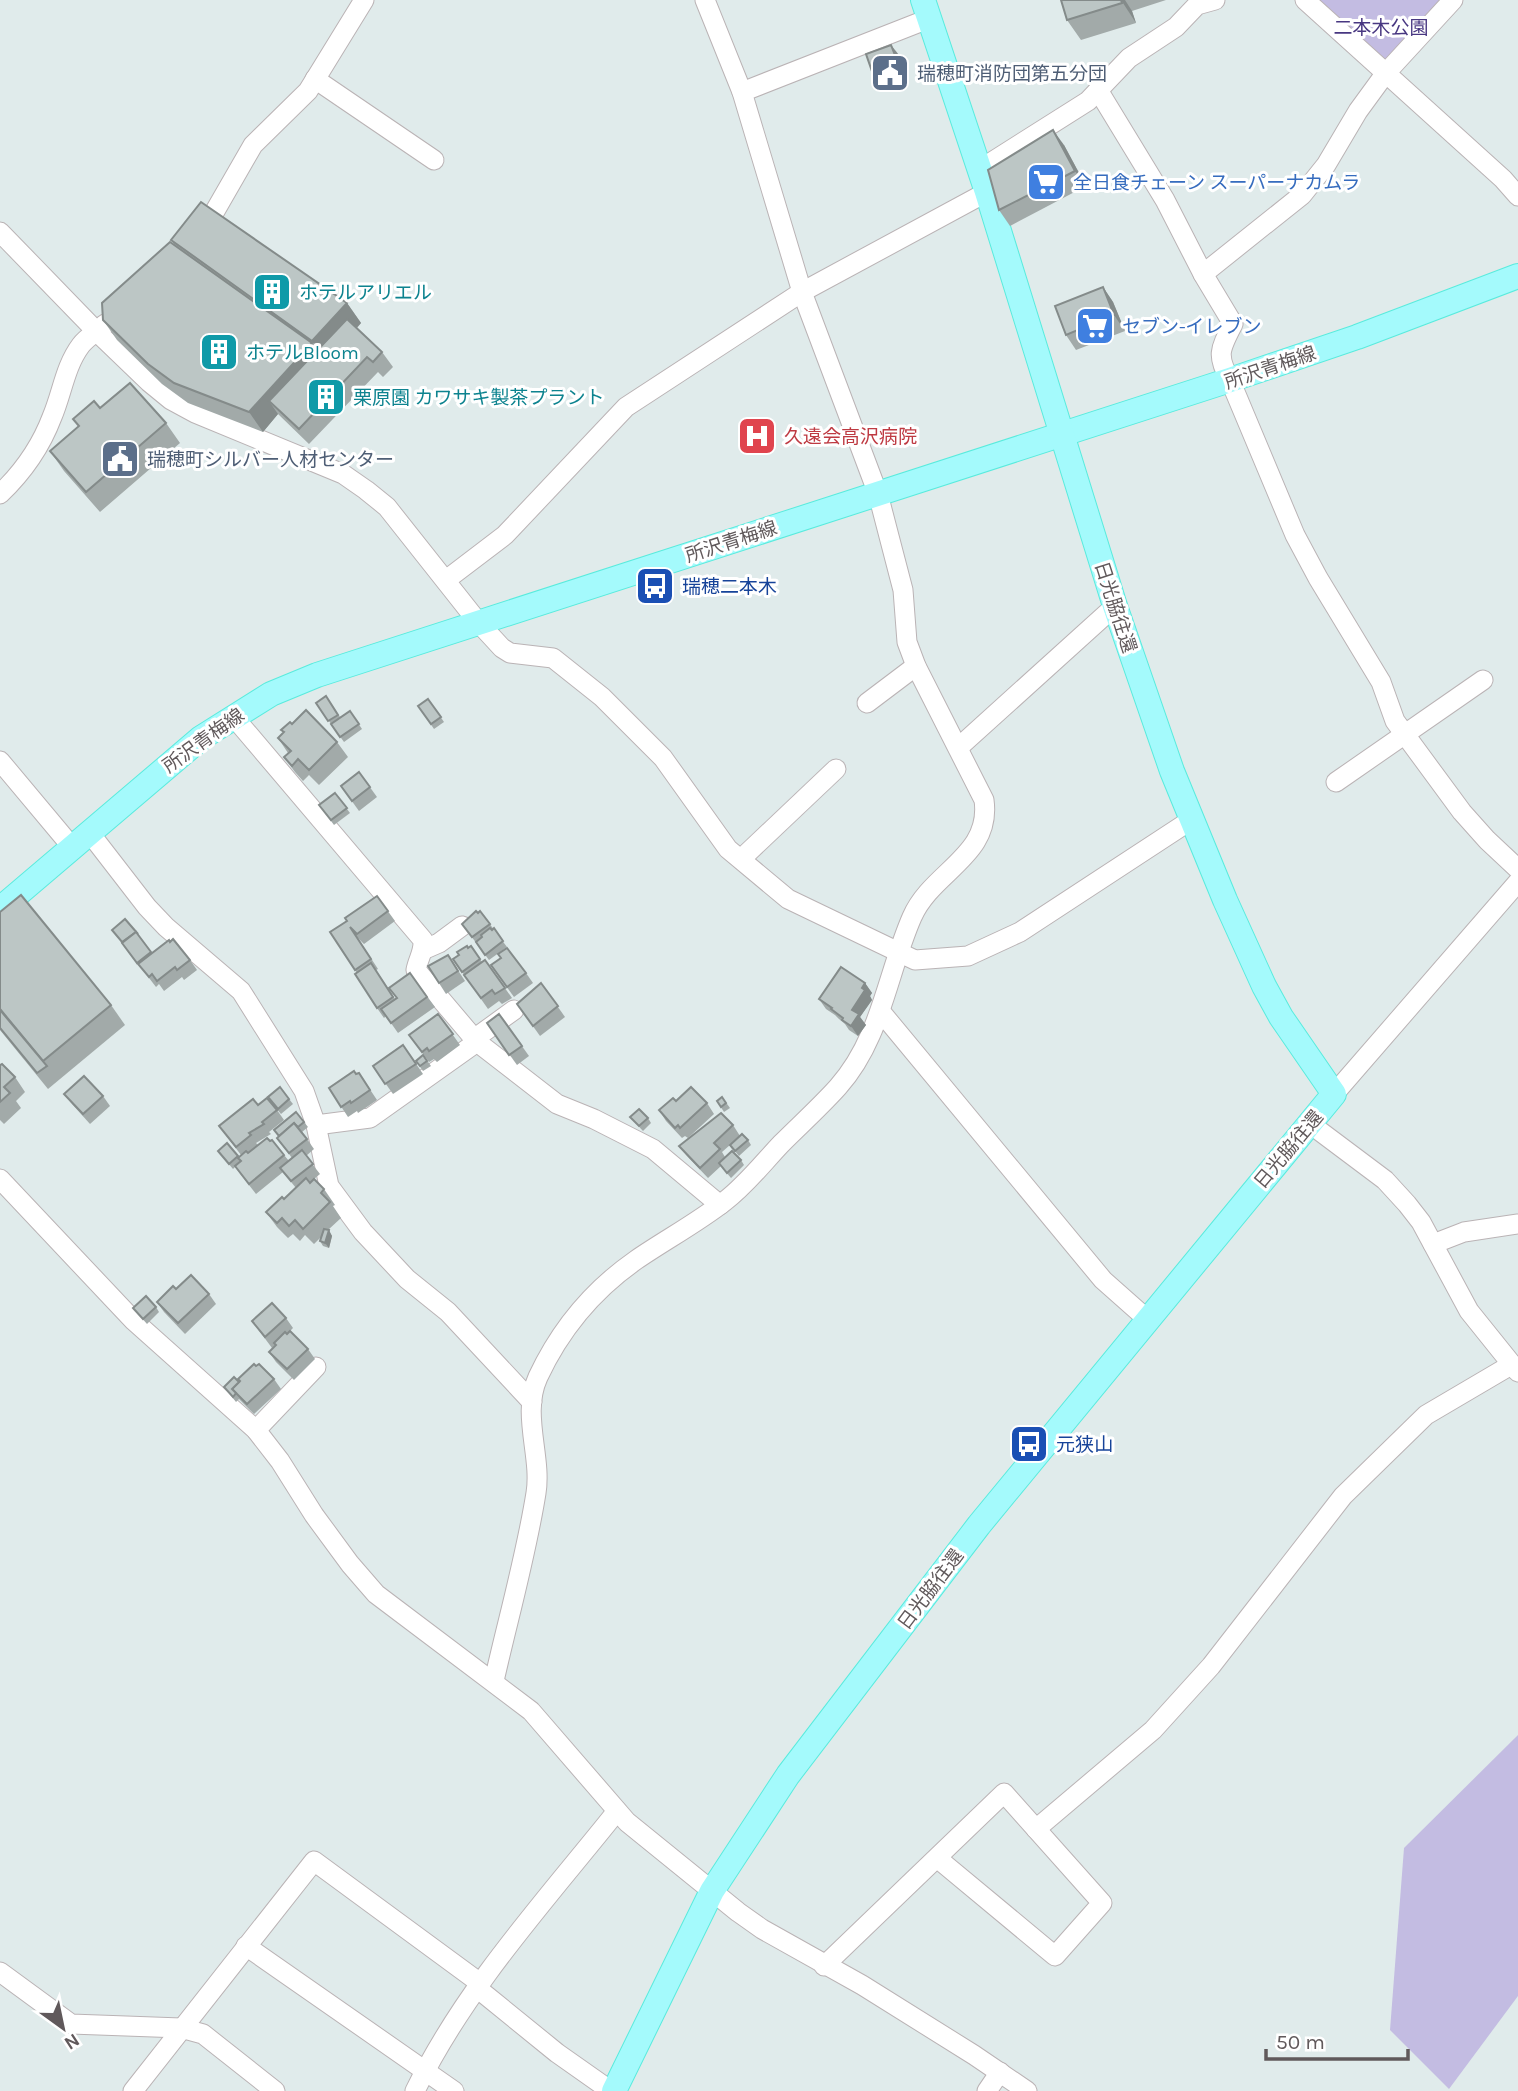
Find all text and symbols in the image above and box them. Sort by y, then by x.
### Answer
park label: 二本木公園 [1333,17,1429,39]
public building icon: 瑞穂町消防団第五分団 [869,52,911,94]
place label: 瑞穂町消防団第五分団 [917,63,1107,85]
supermarket icon: 全日食チェーン スーパーナカムラ [1025,161,1067,203]
place label: 全日食チェーン スーパーナカムラ [1073,172,1360,194]
building icon: ホテルアリエル [251,271,293,313]
place label: ホテルアリエル [299,282,432,304]
supermarket icon: セブン-イレブン [1074,305,1116,347]
place label: セブン-イレブン [1122,316,1262,338]
building icon: ホテルBloom [198,331,240,373]
place label: ホテルBloom [246,342,359,364]
street label: 所沢青梅線 [1222,342,1319,394]
building icon: 栗原園 カワサキ製茶プラント [305,376,347,418]
place label: 栗原園 カワサキ製茶プラント [353,387,605,409]
hospital icon: 久遠会高沢病院 [736,415,778,457]
place label: 久遠会高沢病院 [784,426,917,448]
public building icon: 瑞穂町シルバー人材センター [99,438,141,480]
place label: 瑞穂町シルバー人材センター [147,449,394,471]
street label: 所沢青梅線 [683,517,780,567]
street label: 日光脇往還 [1090,559,1140,656]
bus stop icon: 瑞穂二本木 [634,565,676,607]
place label: 瑞穂二本木 [682,576,777,598]
street label: 所沢青梅線 [159,704,248,778]
street label: 日光脇往還 [1250,1106,1328,1193]
bus stop icon: 元狭山 [1008,1423,1050,1465]
place label: 元狭山 [1056,1434,1113,1456]
street label: 日光脇往還 [893,1545,968,1634]
north arrow [28,1993,98,2063]
scale bar [1266,2018,1408,2062]
text: N [60,2028,83,2054]
text: 50 m [1276,2030,1325,2054]

